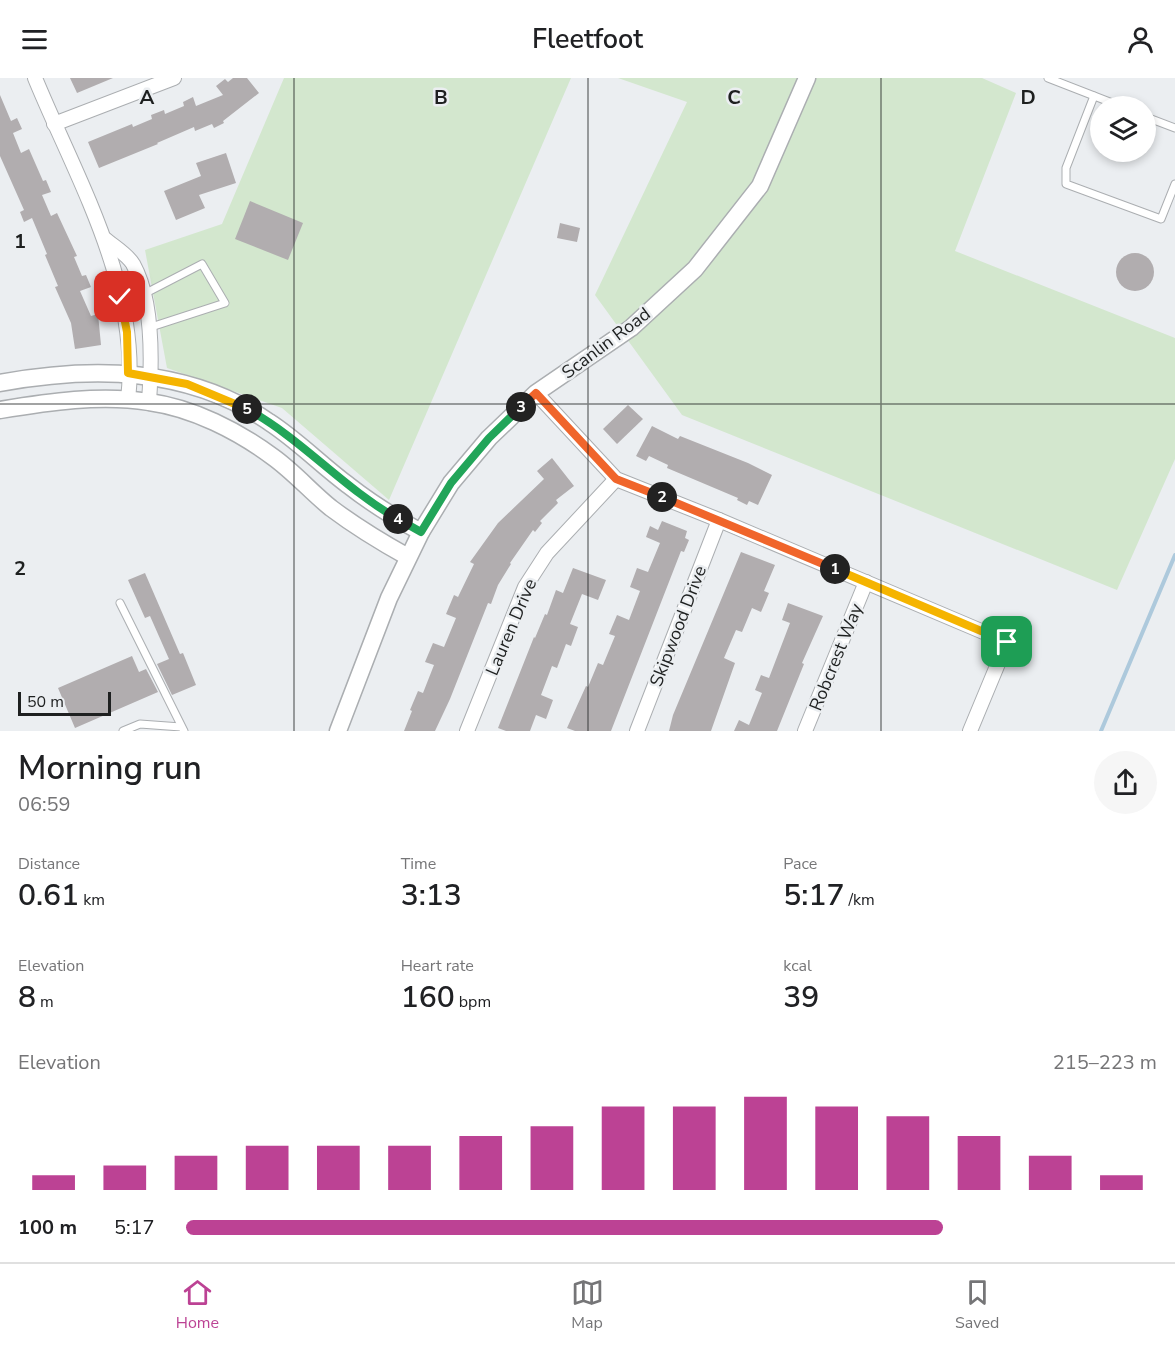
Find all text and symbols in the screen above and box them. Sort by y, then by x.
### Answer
text: Fleetfoot [532,21,643,58]
icon: menu [18,23,51,56]
icon: person [1124,23,1157,56]
text: A [140,84,155,111]
text: B [434,84,448,111]
text: C [727,84,741,111]
text: D [1020,84,1036,111]
map controls [1090,96,1156,162]
button: layers [1090,96,1156,162]
text: 1 [14,228,26,255]
pin [94,271,145,322]
icon: check [103,280,136,313]
street label: Scanlin Road [557,302,655,384]
pin: 3 [506,392,536,422]
pin: 5 [232,394,262,424]
text: 3 [516,396,526,418]
text: 5 [242,398,252,420]
pin: 2 [647,482,677,512]
text: 2 [657,486,667,508]
pin: 4 [383,504,413,534]
text: 4 [393,508,403,530]
pin: 1 [820,554,850,584]
text: 2 [14,555,26,582]
text: 1 [830,558,840,580]
street label: Skipwood Drive [644,562,712,690]
street label: Lauren Drive [480,575,542,679]
street label: Robcrest Way [804,599,869,714]
pin [981,616,1032,667]
icon: arrive [990,625,1023,658]
scale bar [18,689,111,716]
text: 50 m [27,691,64,713]
text: Morning run [18,746,202,791]
button: share [1094,751,1157,814]
text: 06:59 [18,791,71,818]
text: Distance [18,853,80,875]
text: Time [401,853,436,875]
text: Pace [783,853,817,875]
text: 0.61 [18,875,79,916]
text: 3:13 [401,875,462,916]
text: 5:17 [783,875,844,916]
text: km [79,889,105,911]
text: /km [844,889,875,911]
text: Elevation [18,955,84,977]
text: Heart rate [401,955,474,977]
text: kcal [783,955,812,977]
text: 8 [18,977,36,1018]
text: 160 [401,977,455,1018]
text: 39 [783,977,819,1018]
text: m [36,991,54,1013]
text: bpm [455,991,491,1013]
text: Elevation [18,1049,101,1076]
text: 215–223 m [1053,1049,1157,1076]
text: 100 m [18,1214,77,1241]
text: 5:17 [114,1214,155,1241]
tab: Home [176,1276,219,1334]
tab: Map [571,1276,604,1334]
tab: Saved [955,1276,999,1334]

